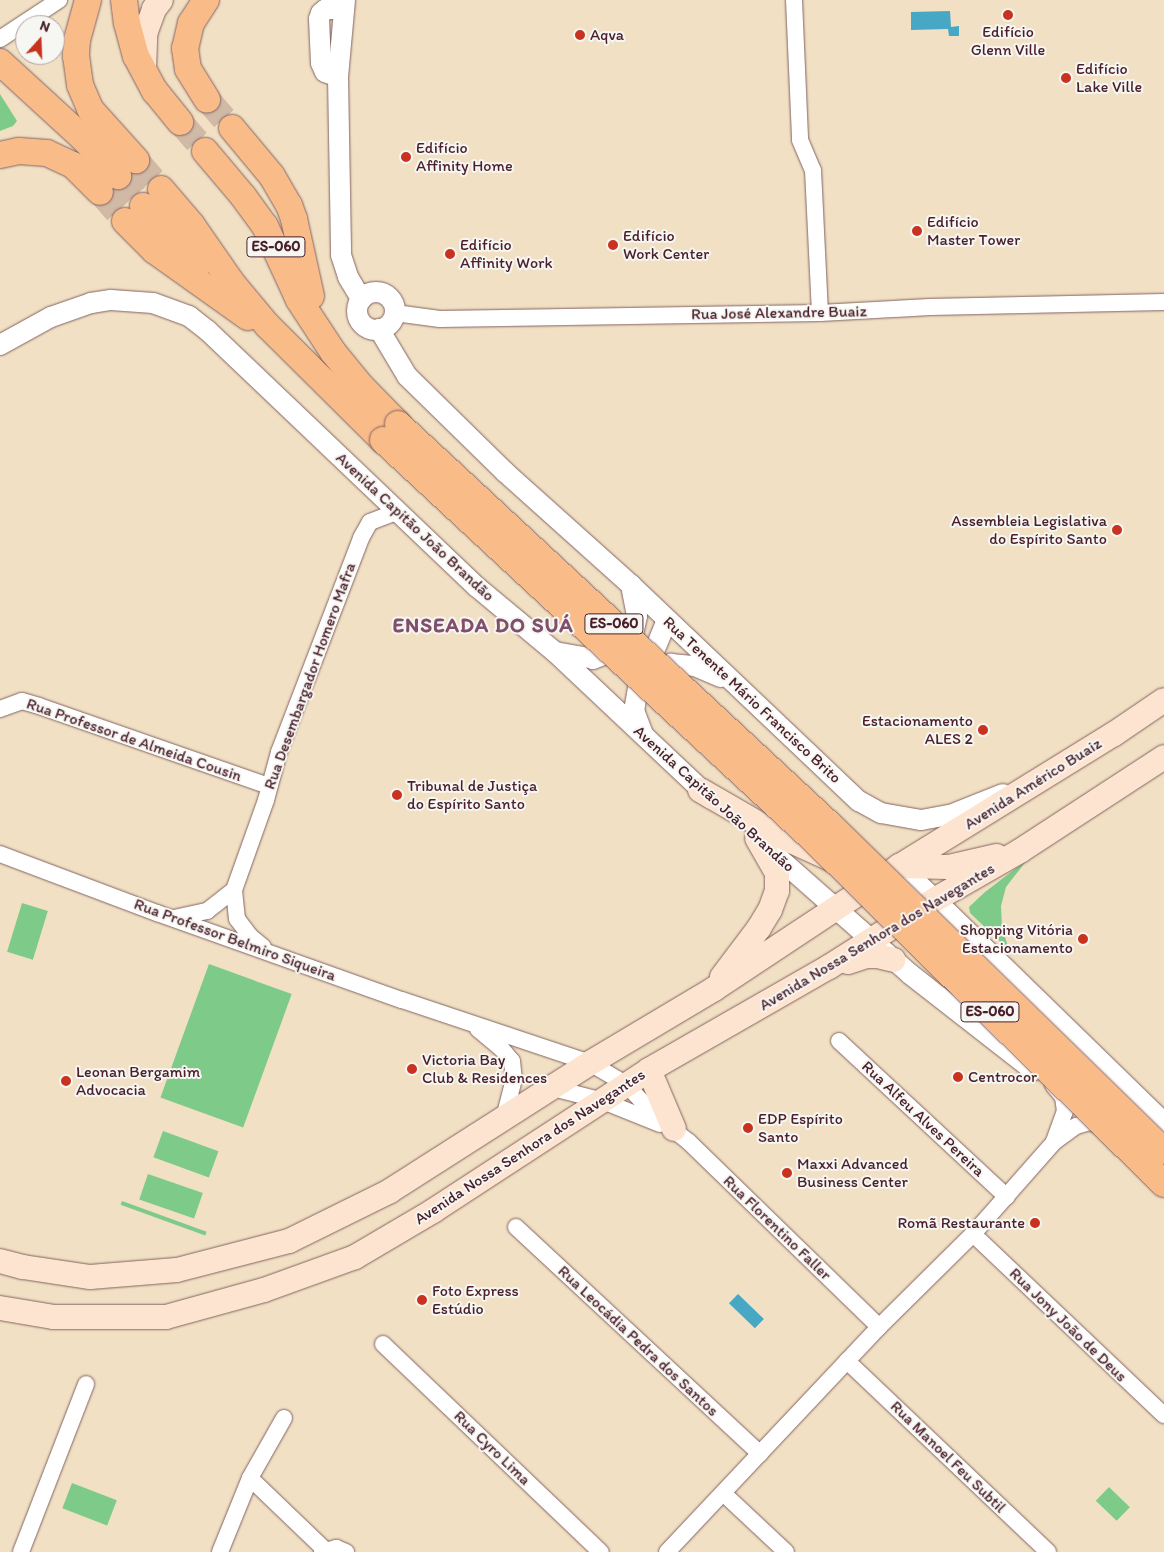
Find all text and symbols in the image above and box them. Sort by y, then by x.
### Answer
marker: Edifício Glenn Ville [1002,9,1014,21]
north arrow [15,15,65,65]
text: N [38,17,52,36]
place label: Edifício Glenn Ville [971,22,1045,60]
place label: Aqva [590,25,624,45]
marker: Aqva [574,29,586,41]
place label: Edifício Lake Ville [1076,59,1142,97]
marker: Edifício Lake Ville [1060,72,1072,84]
place label: Edifício Affinity Home [416,138,513,176]
marker: Edifício Affinity Home [400,151,412,163]
place label: Edifício Master Tower [927,212,1019,250]
marker: Edifício Master Tower [911,225,923,237]
place label: Edifício Work Center [623,226,709,264]
road number: ES-060 [246,234,306,260]
place label: Edifício Affinity Work [460,235,552,273]
marker: Edifício Work Center [607,239,619,251]
marker: Edifício Affinity Work [444,248,456,260]
street label: Rua José Alexandre Buaiz [691,302,867,324]
street label: Avenida Capitão João Brandão [332,448,498,606]
place label: Assembleia Legislativa do Espírito Santo [952,511,1107,549]
marker: Assembleia Legislativa do Espírito Santo [1111,524,1123,536]
street label: Rua Desembargador Homero Mafra [260,560,360,792]
district label: ENSEADA DO SUÁ [390,612,576,638]
road number: ES-060 [584,612,644,636]
street label: Rua Tenente Mário Francisco Brito [660,613,844,787]
street label: Rua Professor de Almeida Cousin [24,694,244,786]
place label: Estacionamento ALES 2 [862,711,973,749]
street label: Avenida Capitão João Brandão [630,722,798,876]
marker: Estacionamento ALES 2 [977,724,989,736]
street label: Avenida Américo Buaiz [961,734,1105,834]
place label: Tribunal de Justiça do Espírito Santo [407,776,537,814]
marker: Tribunal de Justiça do Espírito Santo [391,789,403,801]
street label: Avenida Nossa Senhora dos Navegantes [756,859,998,1015]
street label: Rua Professor Belmiro Siqueira [132,895,338,985]
place label: Shopping Vitória Estacionamento [960,920,1073,958]
marker: Shopping Vitória Estacionamento [1077,933,1089,945]
road number: ES-060 [960,1000,1020,1024]
place label: Victoria Bay Club & Residences [422,1050,548,1088]
street label: Rua Alfeu Alves Pereira [858,1057,988,1181]
place label: Leonan Bergamim Advocacia [76,1062,201,1100]
marker: Victoria Bay Club & Residences [406,1063,418,1075]
street label: Avenida Nossa Senhora dos Navegantes [411,1065,649,1229]
place label: Centrocor [968,1067,1037,1087]
marker: Centrocor [952,1071,964,1083]
marker: Leonan Bergamim Advocacia [60,1075,72,1087]
place label: EDP Espírito Santo [758,1109,843,1147]
marker: EDP Espírito Santo [742,1122,754,1134]
place label: Maxxi Advanced Business Center [797,1154,909,1192]
marker: Maxxi Advanced Business Center [781,1167,793,1179]
street label: Rua Florentino Faller [719,1171,835,1285]
place label: Romã Restaurante [897,1213,1025,1233]
marker: Romã Restaurante [1029,1217,1041,1229]
street label: Rua Leocádia Pedra dos Santos [554,1262,722,1420]
street label: Rua Jony João de Deus [1005,1264,1131,1386]
place label: Foto Express Estúdio [432,1281,518,1319]
marker: Foto Express Estúdio [416,1294,428,1306]
street label: Rua Manoel Feu Subtil [887,1397,1009,1517]
street label: Rua Cyro Lima [450,1407,534,1489]

